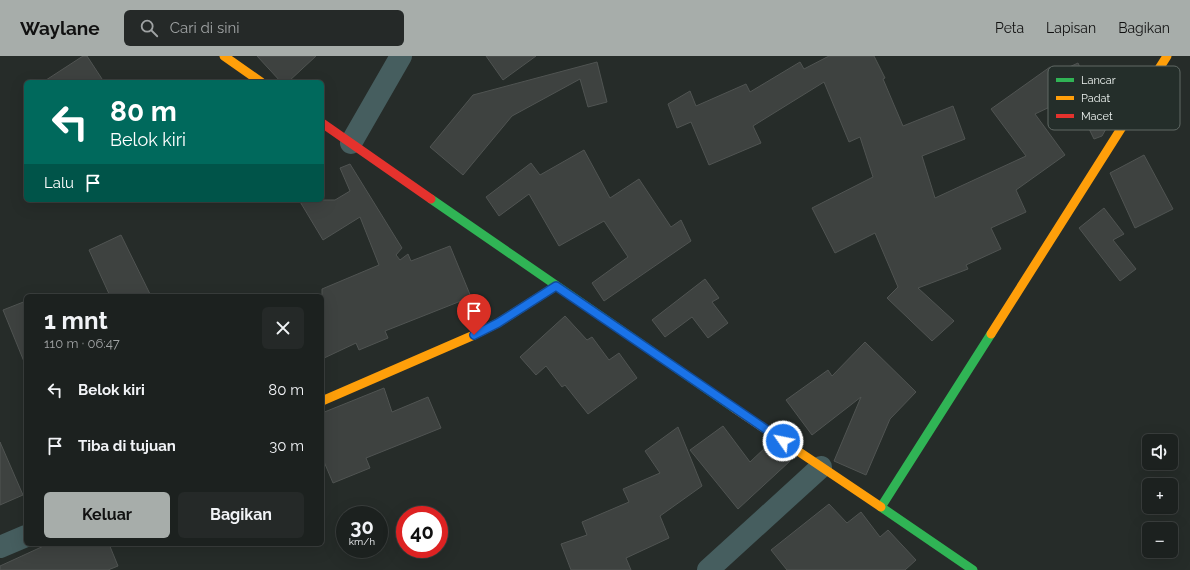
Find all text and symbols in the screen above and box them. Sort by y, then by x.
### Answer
search box [124,10,404,46]
text: Waylane [20,17,100,39]
icon: search [138,17,160,39]
text: Cari di sini [170,19,239,37]
text: Peta [995,20,1024,36]
text: Lapisan [1046,20,1096,36]
text: Bagikan [1118,20,1170,36]
legend [1048,66,1180,130]
text: Lancar [1081,74,1116,87]
text: Padat [1081,92,1111,105]
text: 80 m [110,95,177,128]
icon: left [44,96,96,148]
text: Macet [1081,110,1113,123]
text: Belok kiri [110,129,186,150]
icon: arrive [82,172,104,194]
text: Lalu [44,174,74,192]
pin [457,294,491,335]
icon: arrive [463,300,485,322]
text: 1 mnt [44,306,108,335]
button: close [262,307,304,349]
text: 110 m · 06:47 [44,336,120,351]
icon: left [44,379,66,401]
text: Belok kiri [78,381,145,399]
text: 80 m [268,381,304,399]
position arrow [762,420,804,462]
map controls [1142,434,1178,558]
button: sound [1142,434,1178,470]
icon: arrive [44,435,66,457]
text: Tiba di tujuan [78,437,176,455]
text: 30 m [269,437,304,455]
button: + [1142,478,1178,514]
button: Keluar [44,492,170,538]
button: Bagikan [178,492,304,538]
speed limit sign: 40 [396,506,448,558]
text: 30 [350,515,374,539]
button: − [1142,522,1178,558]
text: km/h [349,536,375,547]

